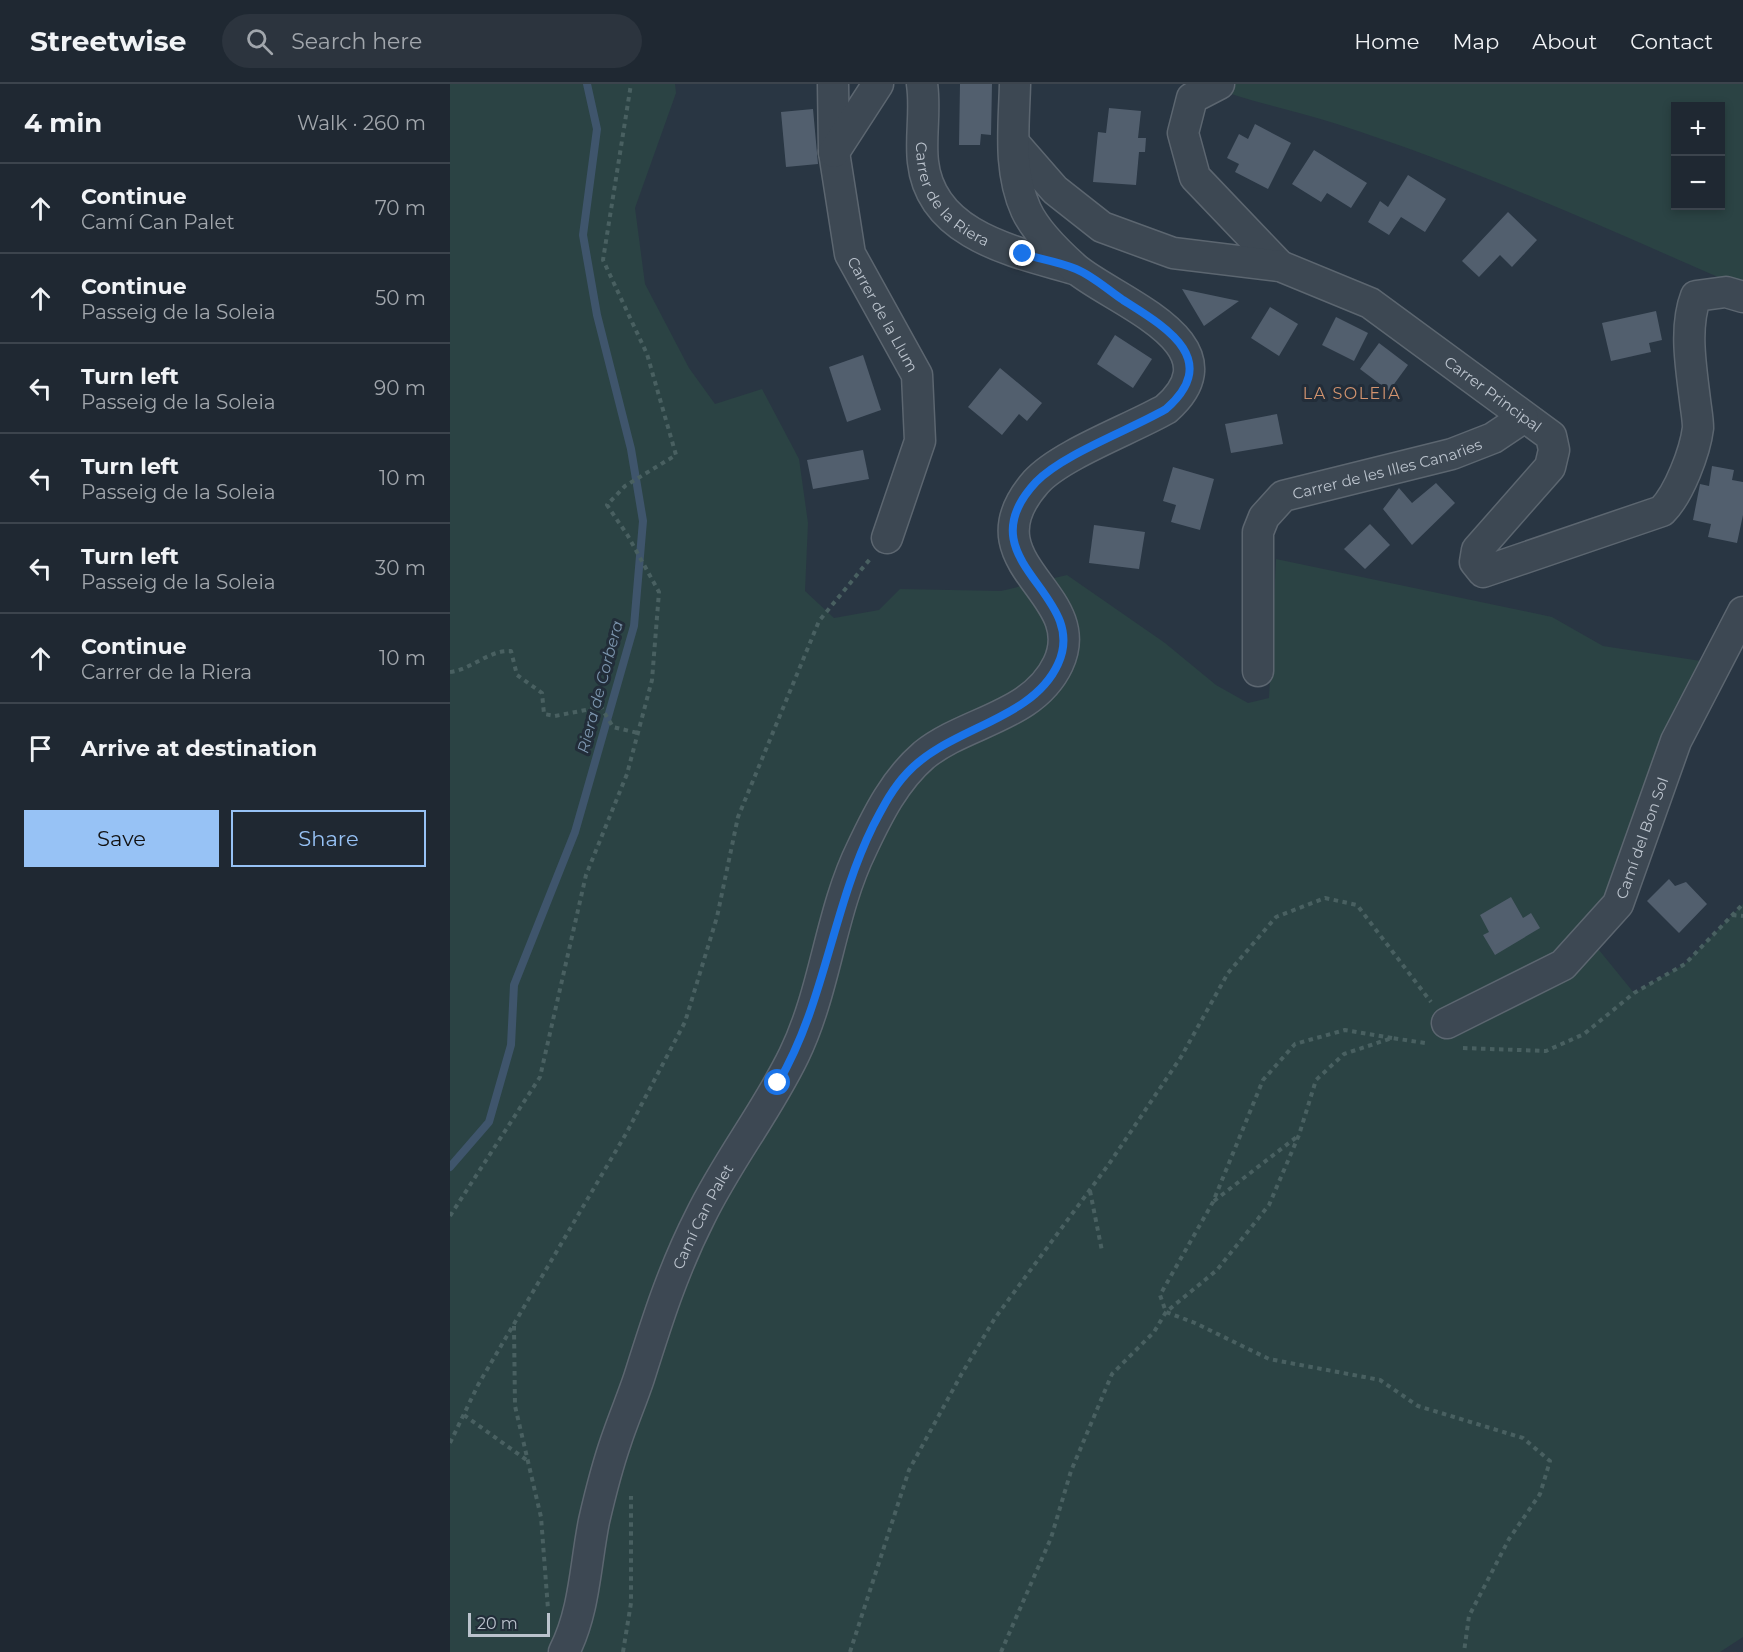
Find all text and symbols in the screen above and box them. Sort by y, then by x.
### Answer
search box [222,14,642,68]
text: Streetwise [30,24,186,58]
icon: search [243,25,276,58]
text: Search here [291,28,422,55]
text: Home [1354,29,1419,54]
text: Map [1452,29,1499,54]
text: About [1532,29,1597,54]
text: Contact [1630,29,1713,54]
map controls [1671,102,1725,210]
button: + [1671,102,1725,156]
text: 4 min [24,107,102,139]
text: Walk · 260 m [297,111,426,135]
street label: Carrer de la Riera [913,142,993,250]
button: − [1671,156,1725,210]
text: Continue [81,183,187,210]
icon: ahead [24,192,57,225]
text: 70 m [375,196,426,220]
text: Camí Can Palet [81,210,235,234]
route end [1009,240,1035,266]
street label: Carrer de la Llum [844,253,923,375]
text: Continue [81,273,187,300]
icon: ahead [24,282,57,315]
text: 50 m [375,286,426,310]
text: Passeig de la Soleia [81,300,276,324]
street label: Carrer Principal [1441,352,1546,436]
text: Turn left [81,363,179,390]
icon: left [24,372,57,405]
text: 90 m [374,376,426,400]
district label: LA SOLEIA [1303,384,1401,403]
text: Passeig de la Soleia [81,390,276,414]
street label: Carrer de les Illes Canaries [1290,434,1484,503]
text: Turn left [81,453,179,480]
icon: left [24,462,57,495]
text: 10 m [379,466,426,490]
text: Passeig de la Soleia [81,480,276,504]
text: Turn left [81,543,179,570]
icon: left [24,552,57,585]
text: 30 m [375,556,426,580]
text: Passeig de la Soleia [81,570,276,594]
water label: Riera de Corbera [573,618,627,755]
text: Continue [81,633,187,660]
icon: ahead [24,642,57,675]
text: 10 m [379,646,426,670]
text: Carrer de la Riera [81,660,252,684]
icon: arrive [24,732,57,765]
text: Arrive at destination [81,735,317,762]
street label: Camí del Bon Sol [1611,774,1672,901]
button: Save [24,810,219,867]
button: Share [231,810,426,867]
route start [764,1069,790,1095]
street label: Camí Can Palet [668,1160,737,1272]
scale bar [468,1610,550,1638]
text: 20 m [477,1614,518,1633]

